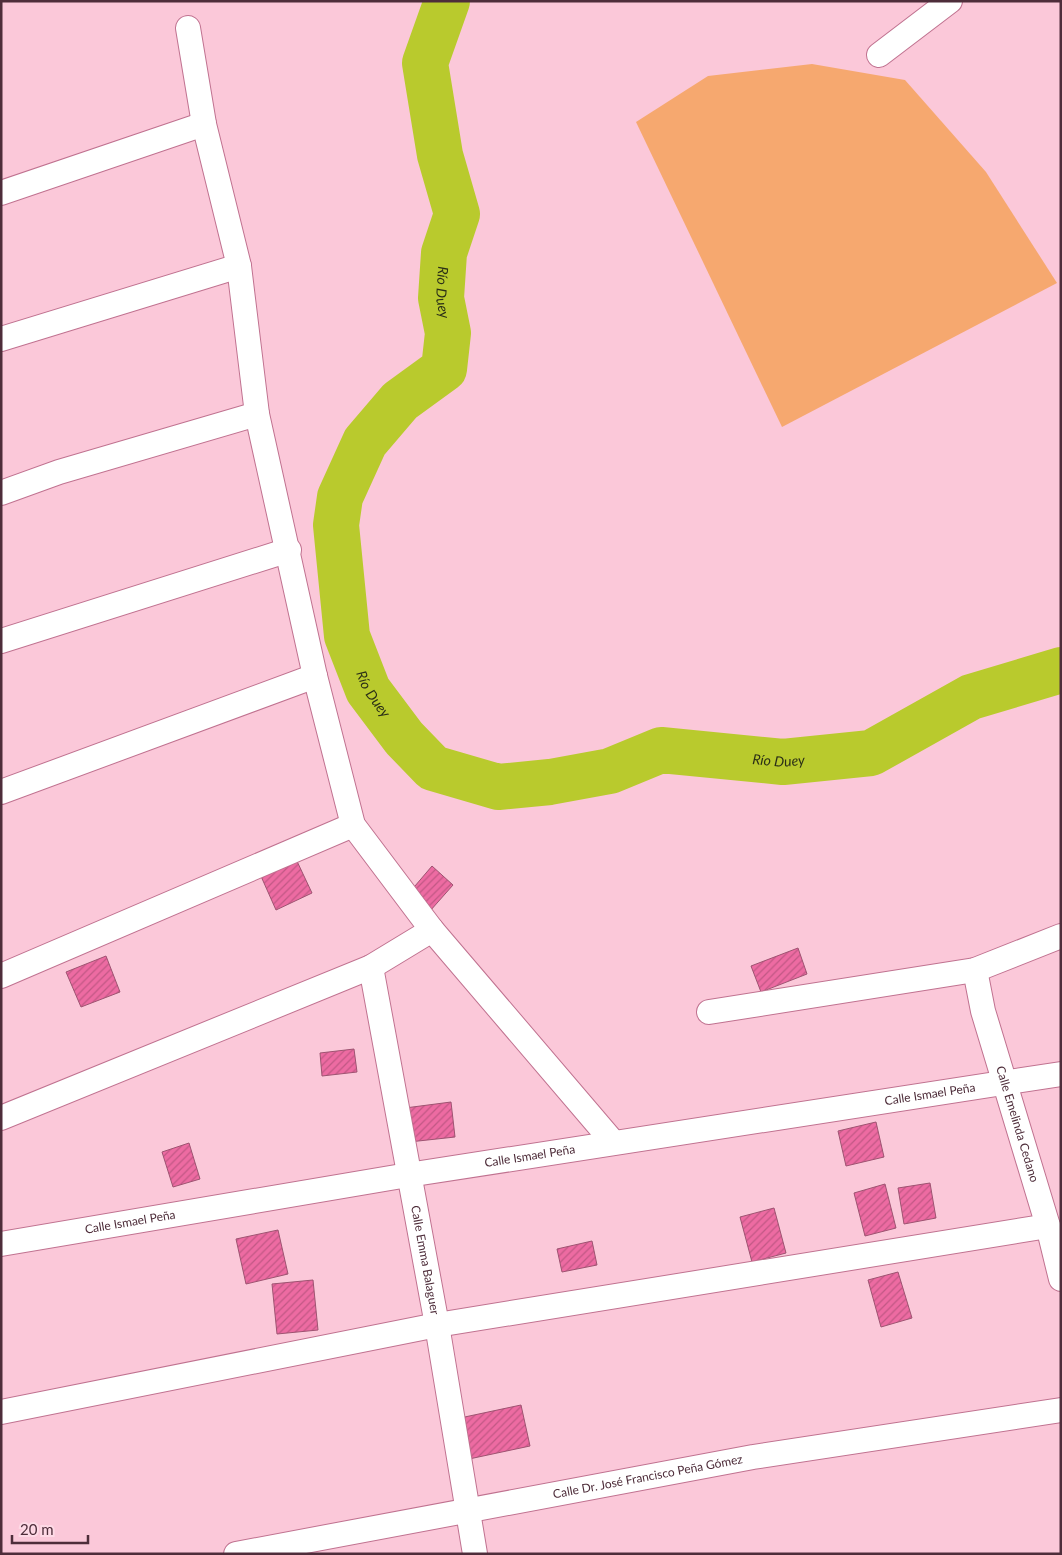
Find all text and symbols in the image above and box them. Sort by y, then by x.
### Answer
water label: Río Duey [433,266,454,320]
water label: Río Duey [353,668,395,721]
water label: Río Duey [752,750,806,770]
street label: Calle Emelinda Cedano [993,1064,1042,1184]
street label: Calle Ismael Peña [884,1079,976,1108]
street label: Calle Ismael Peña [483,1141,576,1170]
street label: Calle Emma Balaguer [408,1204,443,1316]
street label: Calle Ismael Peña [84,1207,176,1237]
street label: Calle Dr. José Francisco Peña Gómez [552,1451,744,1501]
scale bar [12,1512,89,1544]
text: 20 m [20,1520,54,1538]

